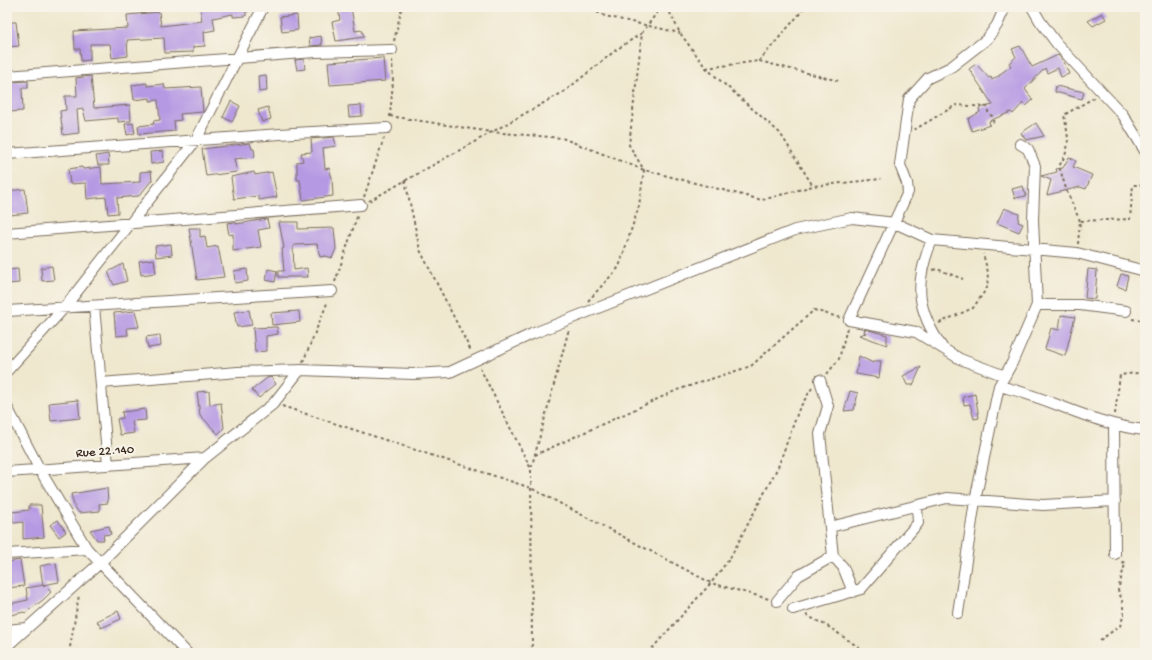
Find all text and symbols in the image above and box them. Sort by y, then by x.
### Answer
street label: Rue 22.140 [75,442,135,462]

